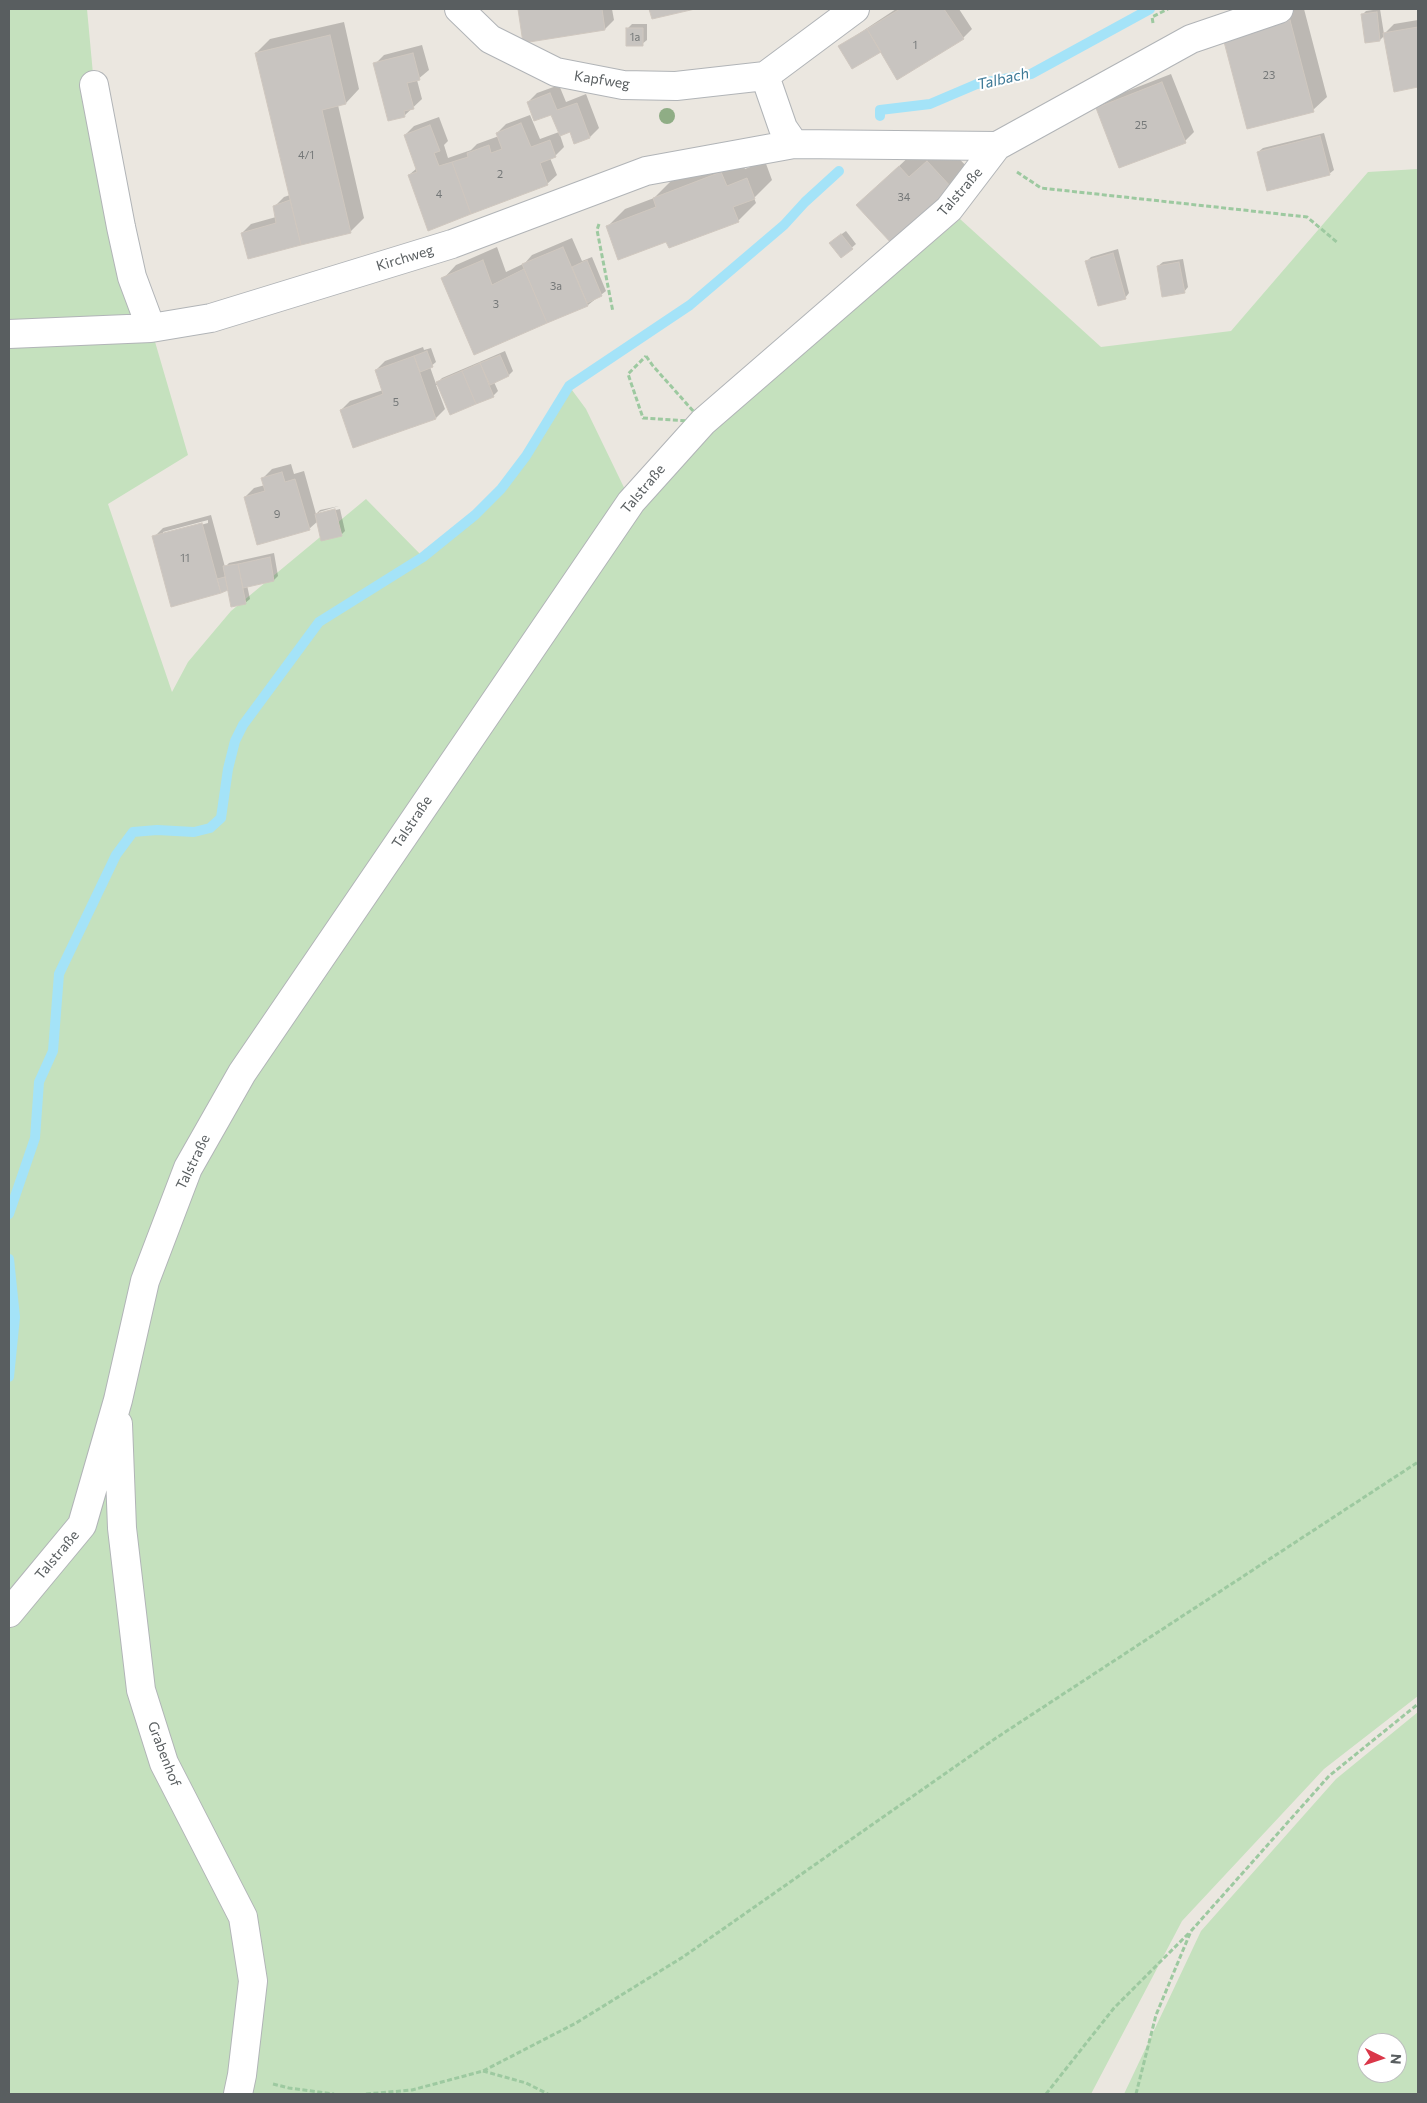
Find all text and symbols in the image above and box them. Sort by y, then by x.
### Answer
house number: 1a [630,30,640,44]
house number: 1 [913,38,917,52]
water label: Talbach [975,64,1031,94]
street label: Kapfweg [573,67,631,93]
house number: 23 [1263,68,1275,82]
house number: 25 [1135,118,1147,132]
house number: 4/1 [298,148,314,162]
street label: Talstraße [934,164,986,220]
house number: 2 [497,167,503,181]
house number: 4 [436,187,442,201]
house number: 34 [898,190,910,204]
street label: Kirchweg [374,241,436,275]
house number: 3a [550,279,562,293]
house number: 3 [493,297,499,311]
house number: 5 [393,395,399,409]
street label: Talstraße [617,461,669,517]
house number: 9 [274,507,280,521]
house number: 11 [180,551,190,565]
street label: Talstraße [388,793,436,851]
street label: Talstraße [172,1132,214,1192]
street label: Talstraße [31,1527,83,1583]
street label: Grabenhof [144,1719,184,1789]
north arrow [1357,2033,1407,2083]
text: N [1388,2053,1405,2065]

